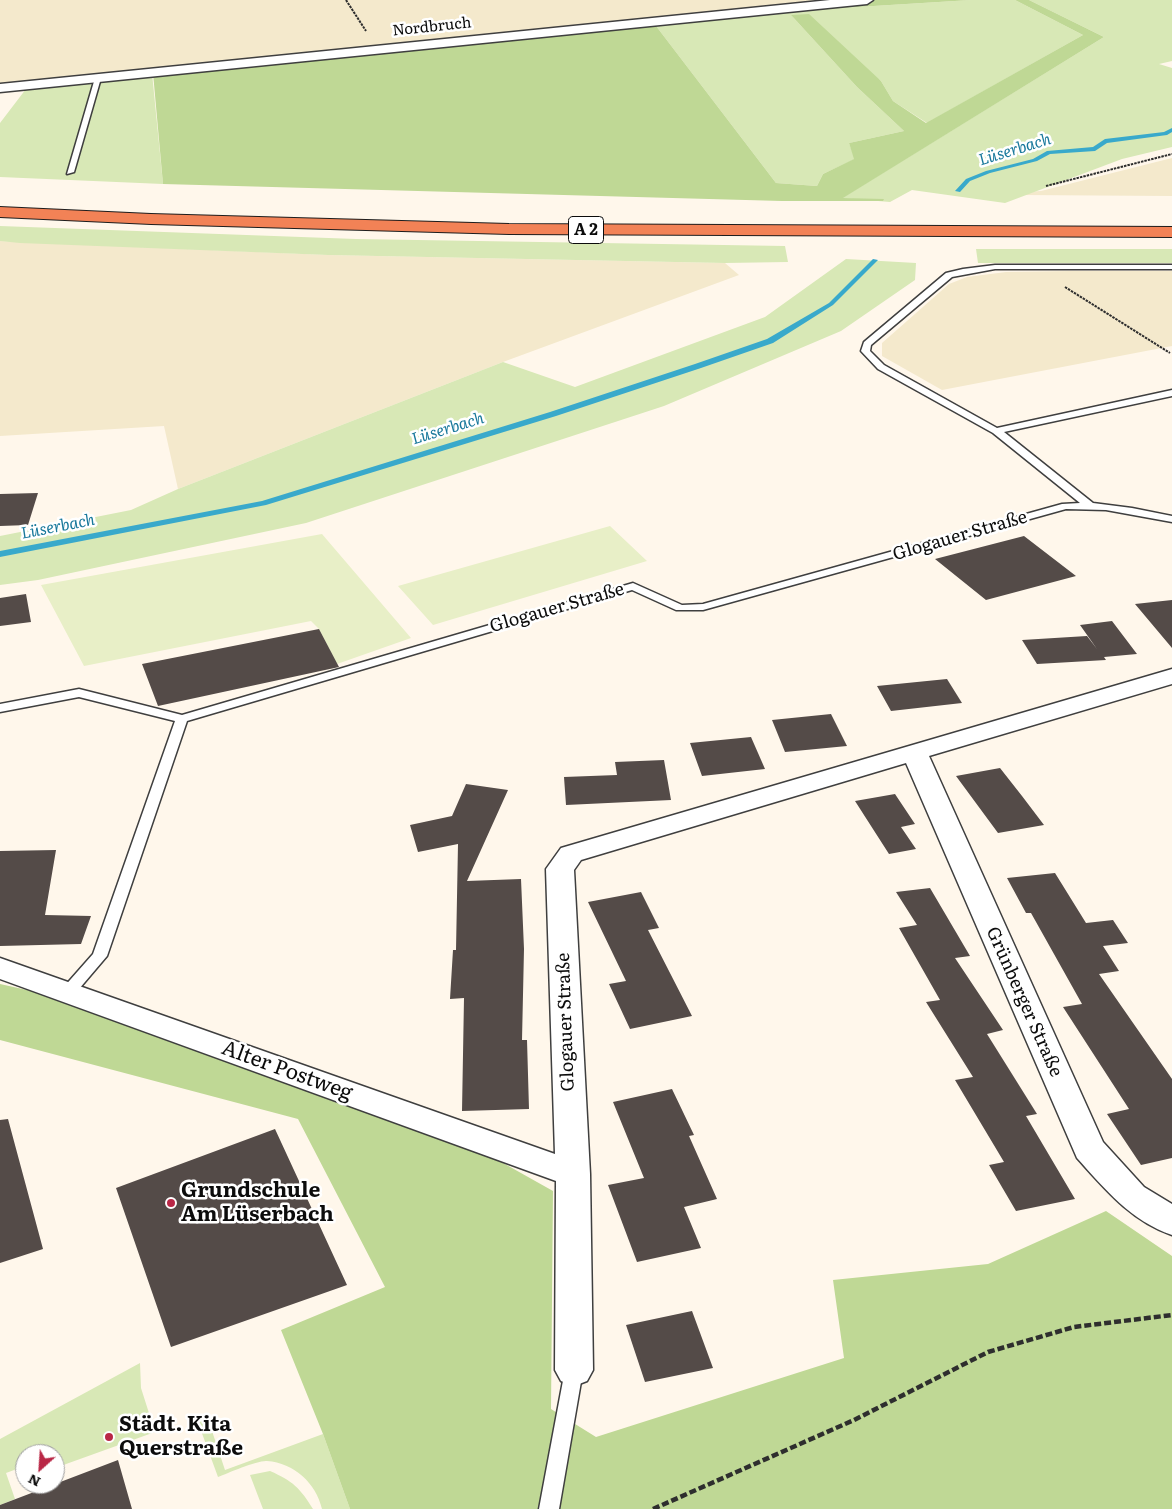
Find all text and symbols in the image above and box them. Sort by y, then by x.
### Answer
street label: Nordbruch [392,14,472,40]
water label: Lüserbach [977,130,1053,170]
road number: A 2 [568,216,604,244]
water label: Lüserbach [410,409,486,449]
street label: Glogauer Straße [890,506,1030,566]
water label: Lüserbach [20,510,96,544]
street label: Glogauer Straße [487,578,627,638]
street label: Grünberger Straße [981,924,1067,1080]
street label: Glogauer Straße [553,952,579,1092]
street label: Alter Postweg [218,1036,356,1106]
place label: Grundschule Am Lüserbach [181,1178,334,1228]
marker: Grundschule Am Lüserbach [165,1197,177,1209]
place label: Städt. Kita Querstraße [119,1412,243,1462]
marker: Städt. Kita Querstraße [103,1431,115,1443]
north arrow [15,1444,65,1494]
text: N [24,1470,44,1493]

